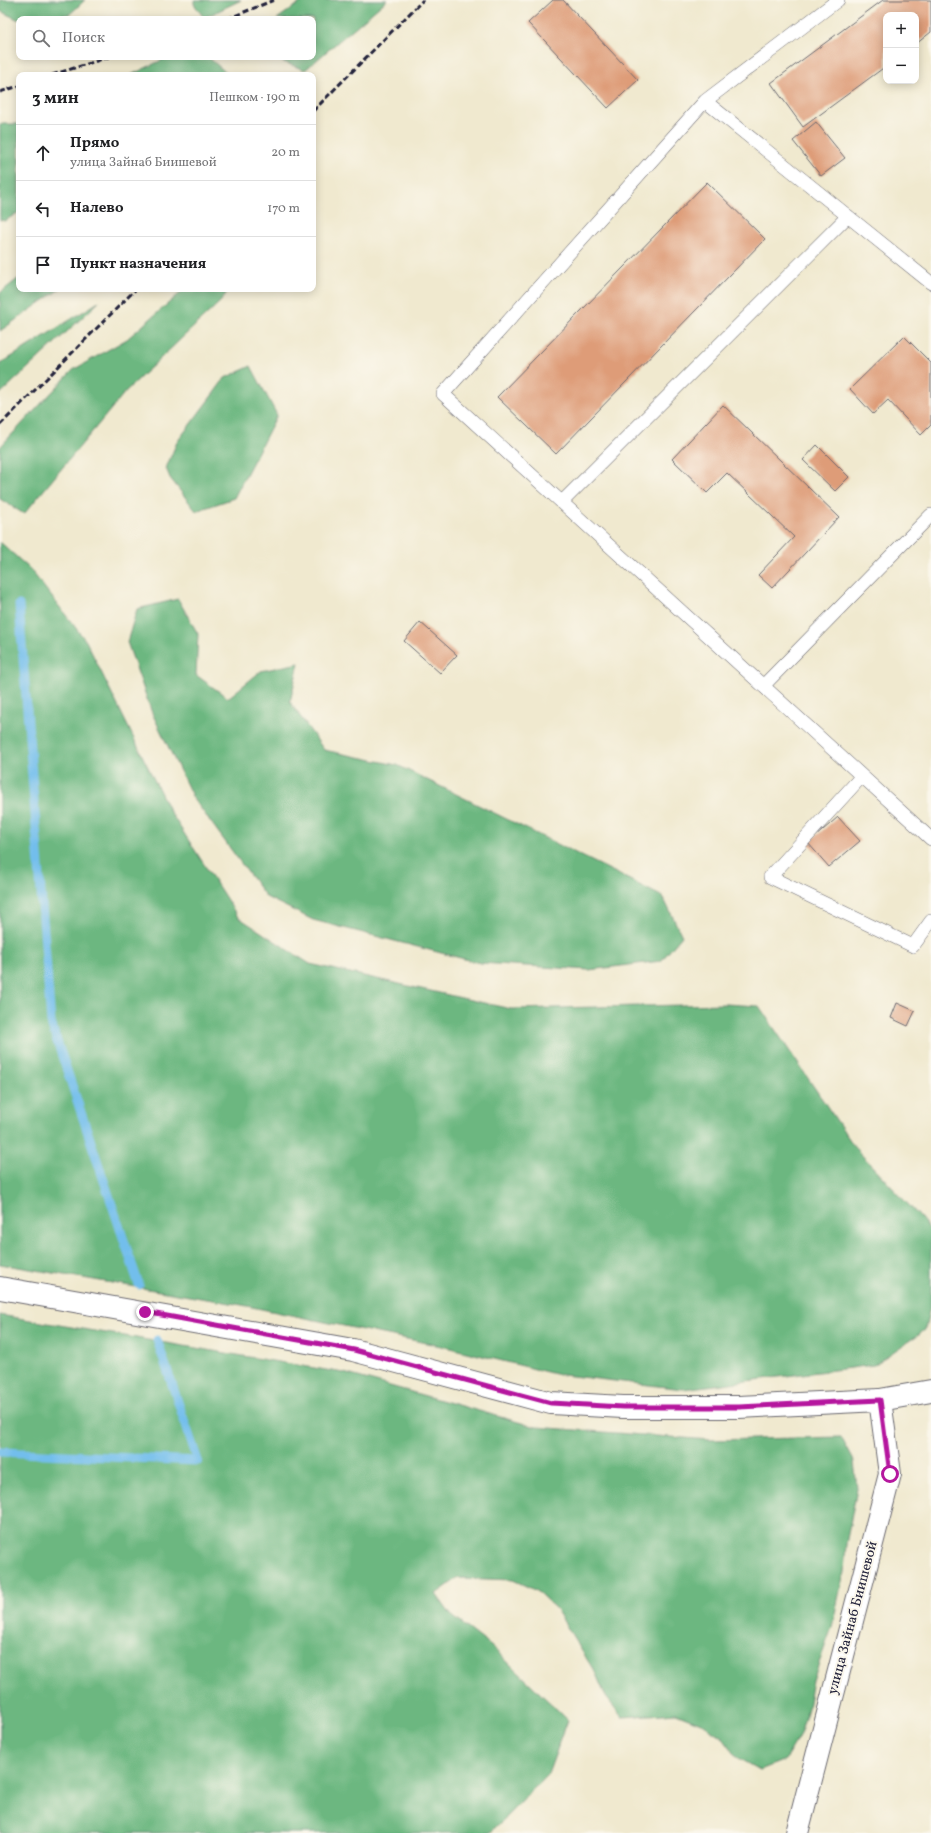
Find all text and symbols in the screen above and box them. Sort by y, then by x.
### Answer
map controls [883,12,919,84]
button: + [883,12,919,48]
search box [16,16,316,60]
icon: search [30,27,52,49]
text: Поиск [62,28,105,49]
button: − [883,48,919,84]
text: 3 мин [32,87,79,110]
text: Пешком · 190 m [209,89,300,107]
text: Прямо [70,133,119,154]
icon: ahead [32,142,54,164]
text: 20 m [271,144,300,162]
text: улица Зайнаб Биишевой [70,154,217,172]
icon: left [32,198,54,220]
text: Налево [70,198,124,219]
text: 170 m [267,200,300,218]
icon: arrive [32,254,54,276]
text: Пункт назначения [70,254,206,275]
route end [136,1303,154,1321]
route start [881,1465,899,1483]
street label: улица Зайнаб Биишевой [823,1539,883,1697]

